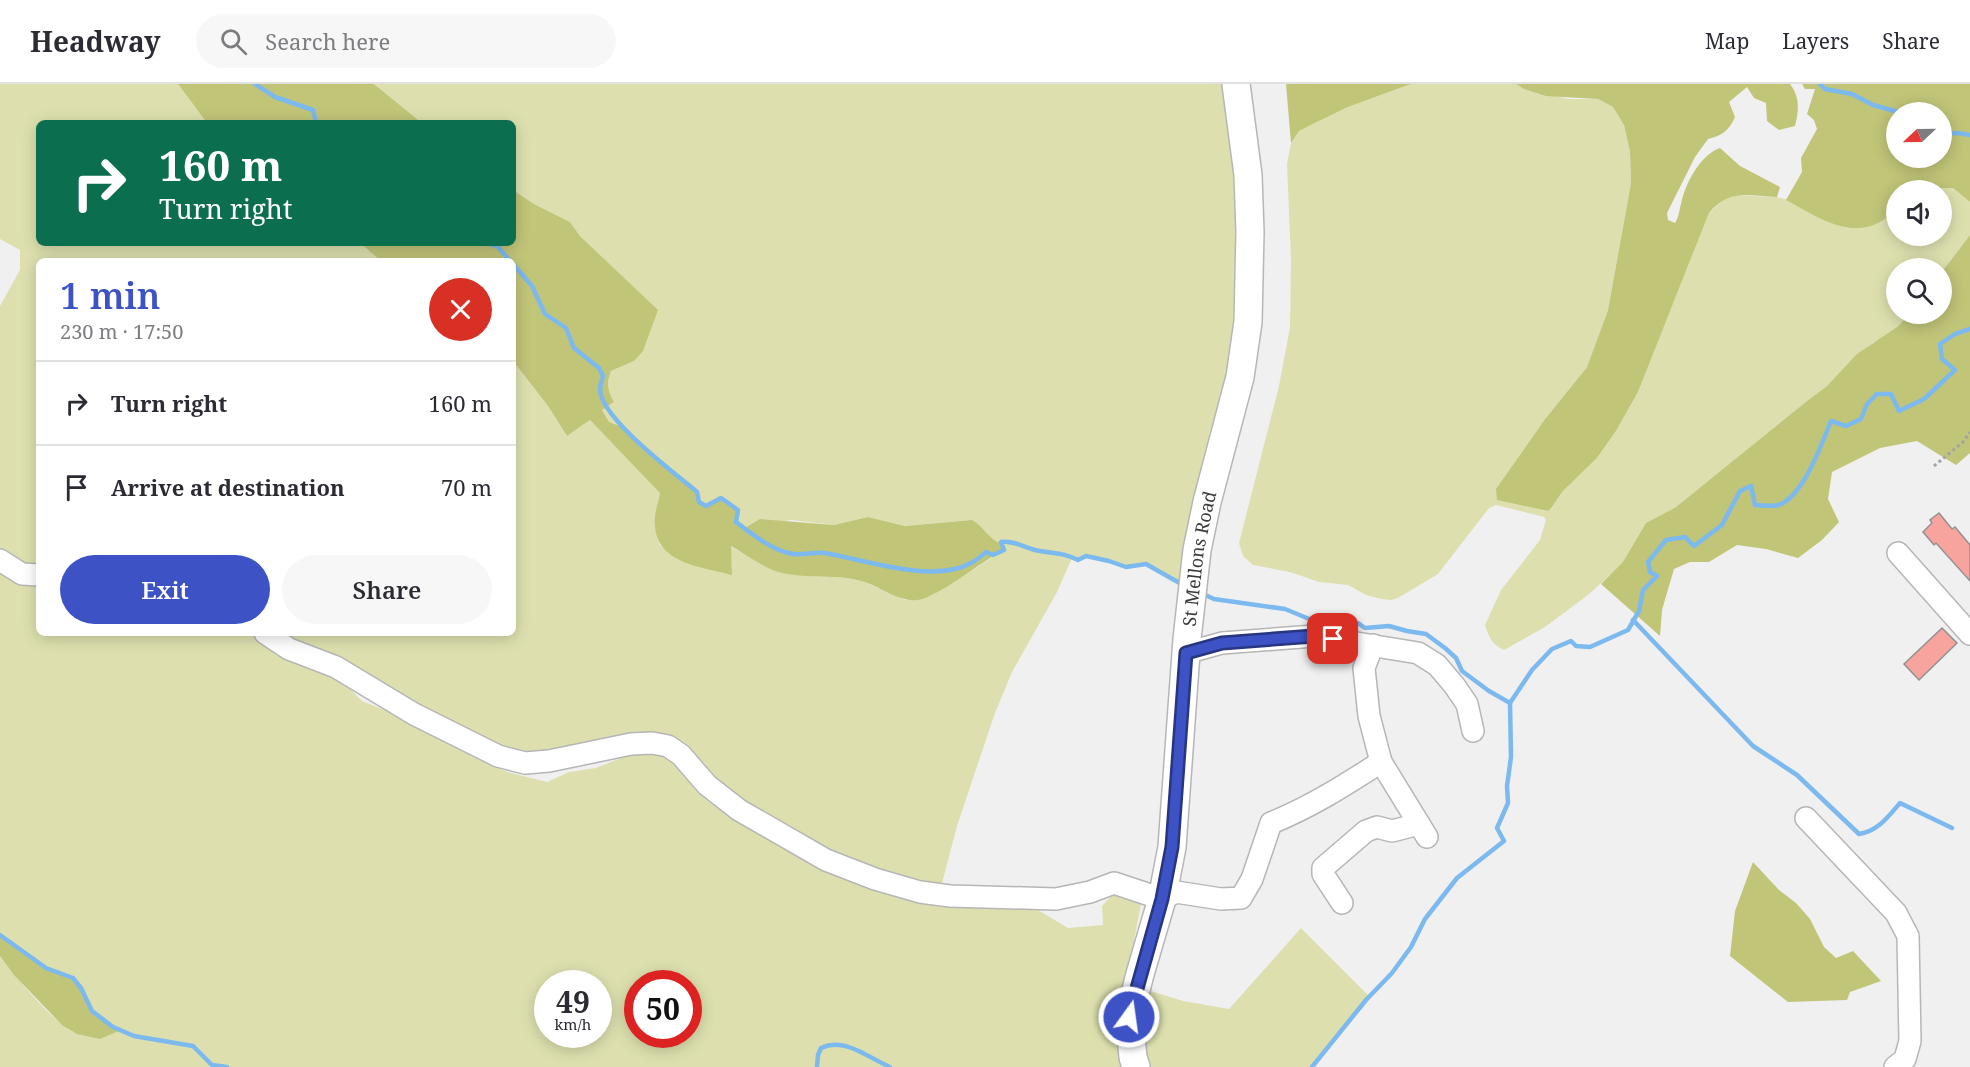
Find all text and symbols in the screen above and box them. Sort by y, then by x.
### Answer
search box [196,14,616,68]
text: Headway [30,22,160,60]
icon: search [217,25,250,58]
text: Search here [265,26,390,56]
text: Map [1705,27,1749,55]
text: Layers [1782,27,1849,55]
text: Share [1882,27,1940,55]
north arrow [1886,102,1952,168]
map controls [1886,102,1952,324]
text: 160 m [159,136,283,193]
icon: right [60,144,138,222]
button: sound [1886,180,1952,246]
text: Turn right [159,190,292,227]
button: search [1886,258,1952,324]
text: 1 min [60,271,161,320]
button: close [429,278,492,341]
text: 230 m · 17:50 [60,318,183,345]
icon: right [60,387,93,420]
text: Turn right [111,388,227,418]
text: 160 m [429,388,492,418]
icon: arrive [60,471,93,504]
text: Arrive at destination [111,472,345,502]
text: 70 m [441,472,492,502]
street label: St Mellons Road [1177,488,1221,627]
button: Exit [60,555,270,624]
button: Share [282,555,492,624]
pin [1307,613,1358,664]
icon: arrive [1316,622,1349,655]
speed limit sign: 50 [624,970,702,1048]
text: 49 [556,981,590,1022]
position arrow [1097,985,1161,1049]
text: km/h [555,1014,591,1034]

